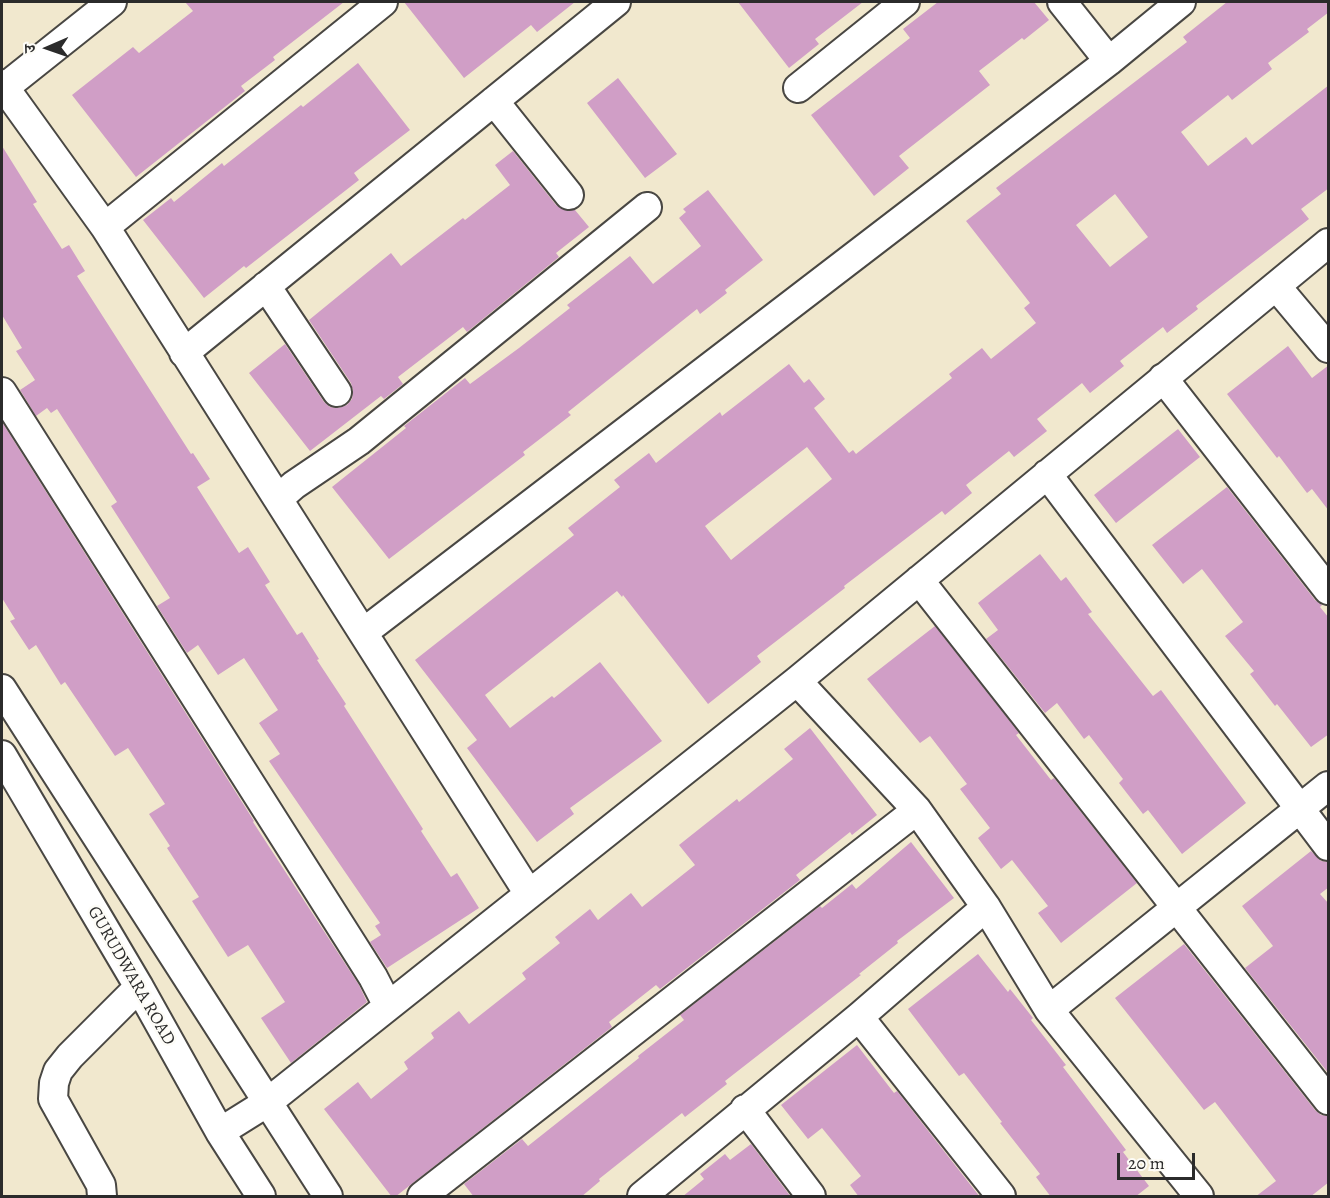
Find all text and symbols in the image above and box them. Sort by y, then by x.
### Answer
north arrow [18,18,78,78]
text: उ [19,44,41,53]
street label: GURUDWARA ROAD [82,903,180,1049]
scale bar [1120,1141,1198,1179]
text: 20 m [1128,1151,1165,1175]

